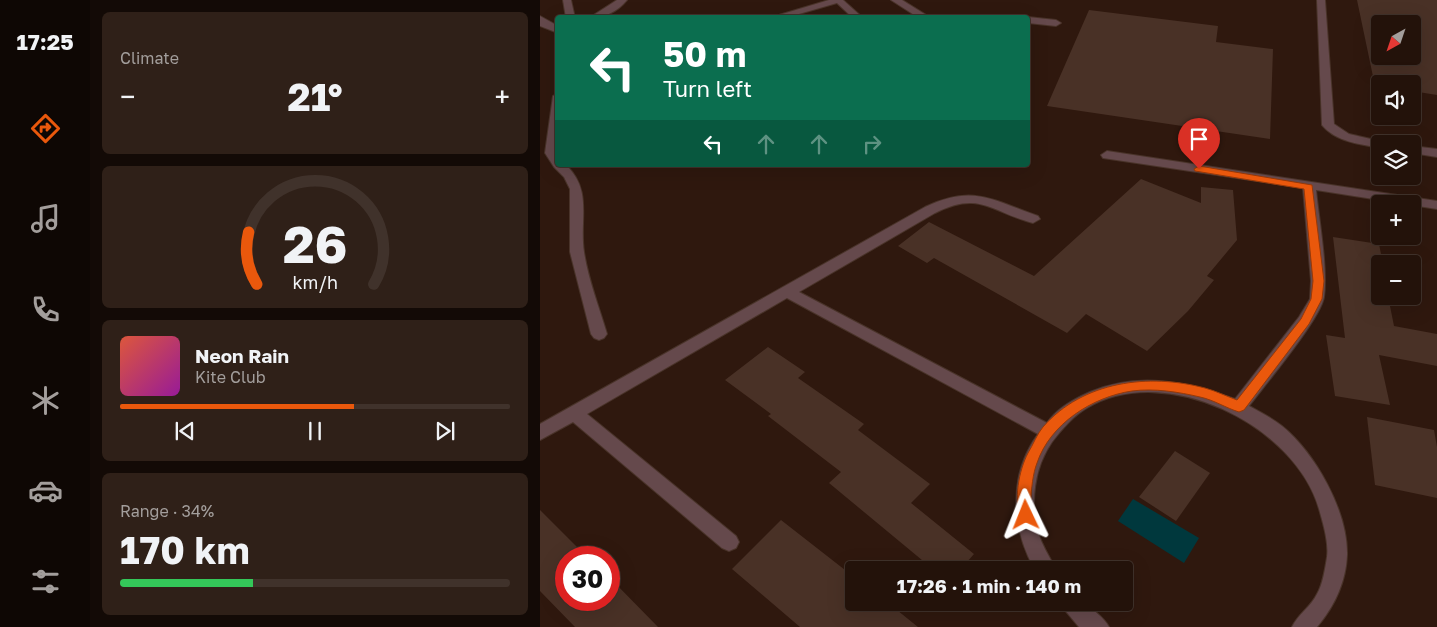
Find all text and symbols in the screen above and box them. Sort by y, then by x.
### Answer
north arrow [1371,15,1421,65]
map controls [1371,15,1421,305]
text: 17:25 [16,28,74,55]
text: 50 m [663,33,746,75]
icon: left [580,35,645,100]
text: Climate [120,48,179,68]
text: 21° [288,74,343,119]
text: Turn left [663,75,752,102]
button: sound [1371,75,1421,125]
text: − [120,80,135,113]
text: + [495,80,510,113]
icon: directions [28,111,63,146]
pin [1178,118,1220,169]
icon: arrive [1185,125,1213,153]
icon: left [699,130,727,158]
icon: ahead [752,130,780,158]
icon: ahead [805,130,833,158]
icon: right [858,130,886,158]
button: layers [1371,135,1421,185]
button: + [1371,195,1421,245]
icon: music [28,201,63,236]
text: 26 [283,212,347,274]
button: − [1371,255,1421,305]
text: km/h [292,271,338,293]
icon: phone [28,292,63,327]
text: Neon Rain [195,344,289,367]
text: Kite Club [195,367,266,387]
icon: climate [28,383,63,418]
icon: previous [171,417,199,445]
icon: pause [301,417,329,445]
icon: next [431,417,459,445]
icon: car [28,473,63,508]
position arrow [999,488,1051,540]
text: Range · 34% [120,501,214,521]
text: 170 km [120,527,250,572]
speed limit sign: 30 [555,546,620,611]
icon: filters [28,564,63,599]
text: 17:26 · 1 min · 140 m [897,574,1081,597]

